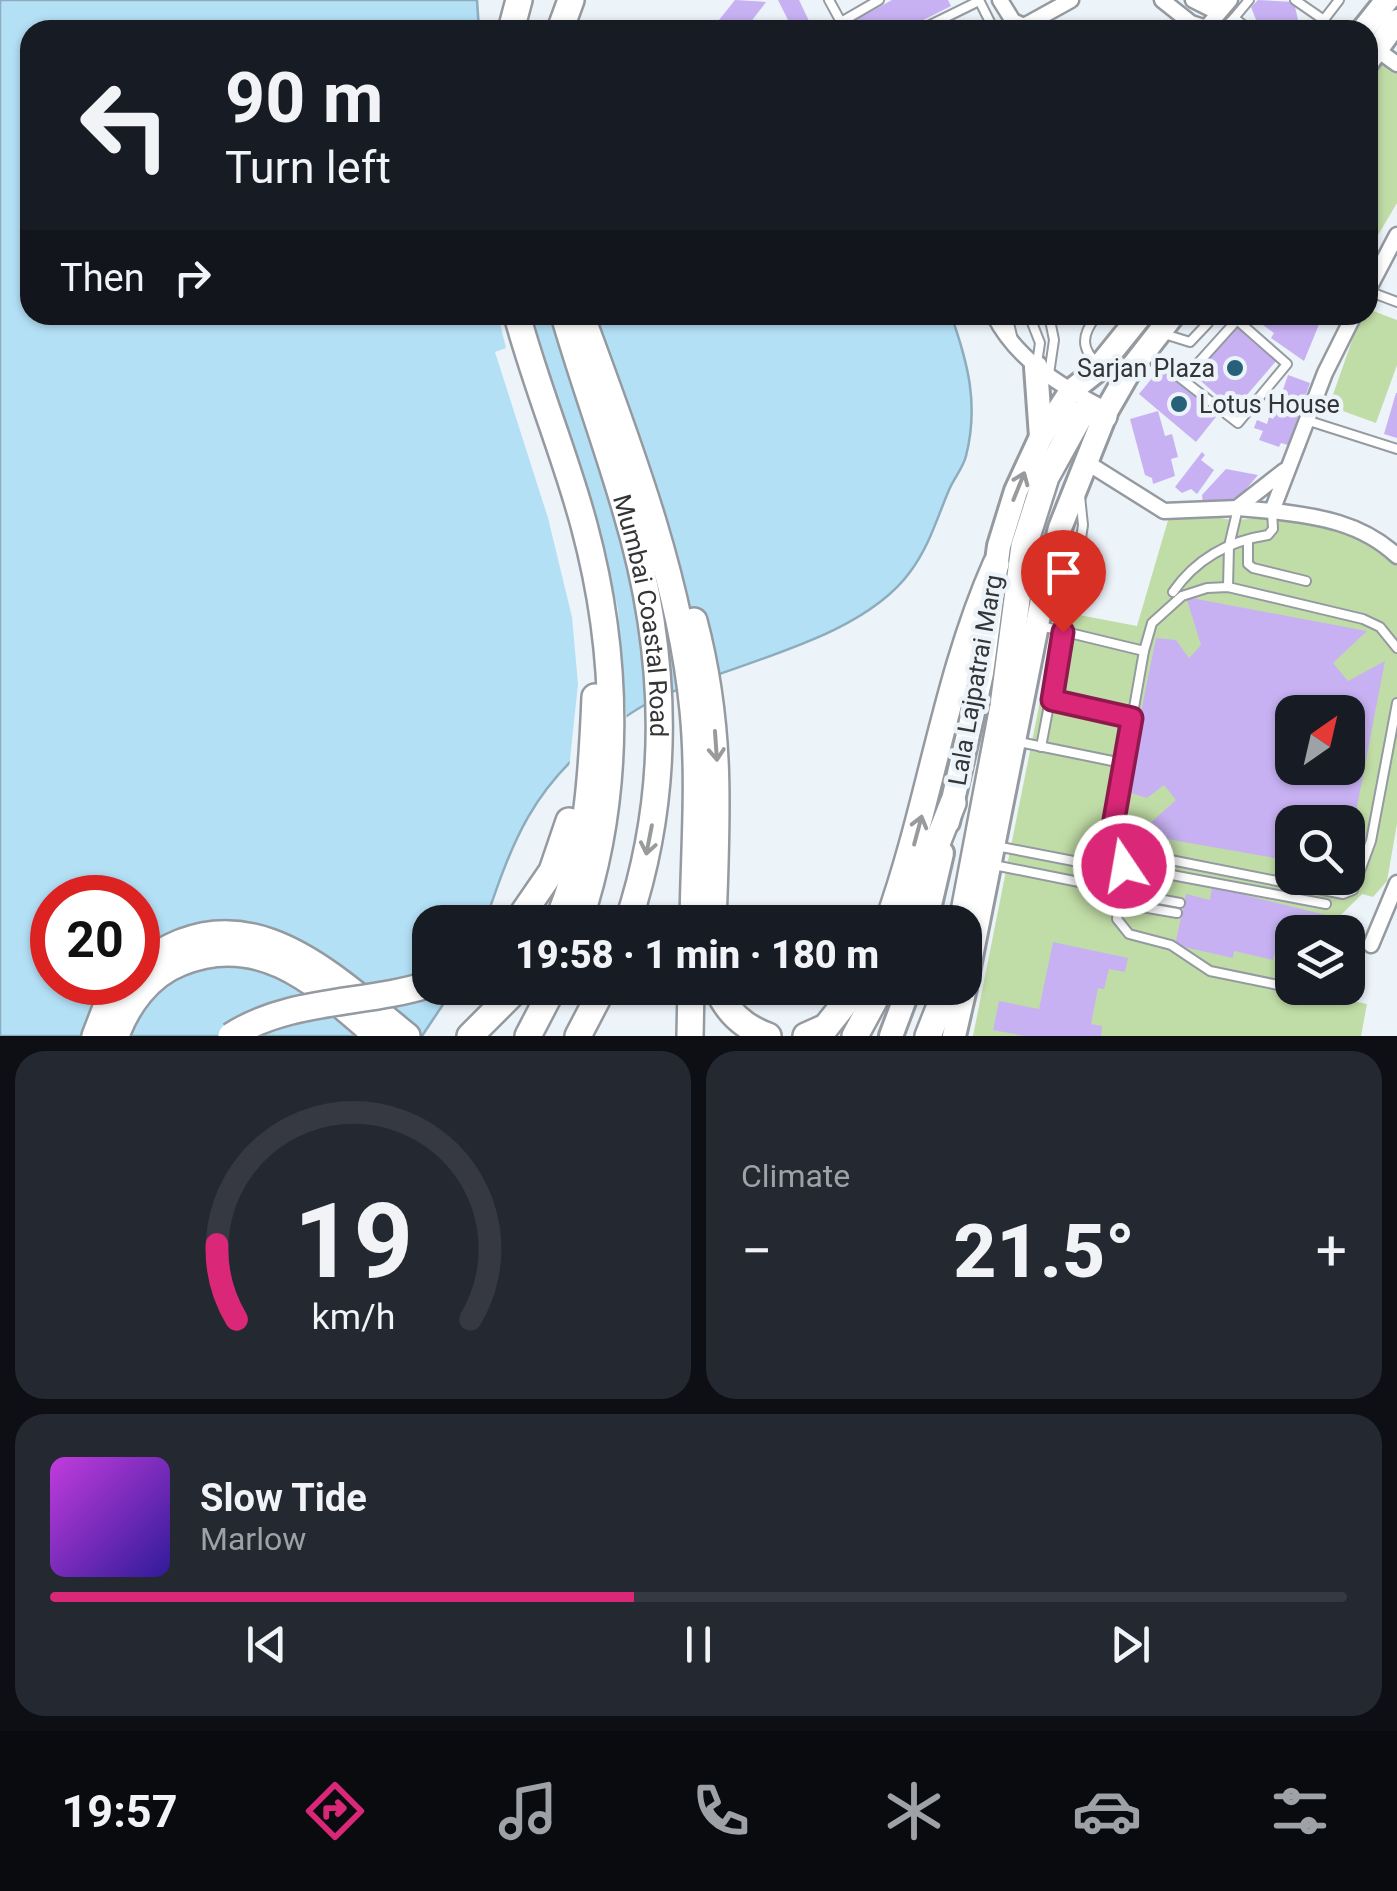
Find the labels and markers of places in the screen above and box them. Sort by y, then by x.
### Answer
place label: Sarjan Plaza [1077,354,1215,383]
marker: Sarjan Plaza [1224,357,1246,379]
place label: Lotus House [1199,390,1340,419]
marker: Lotus House [1168,393,1190,415]
pin [1021,530,1106,633]

